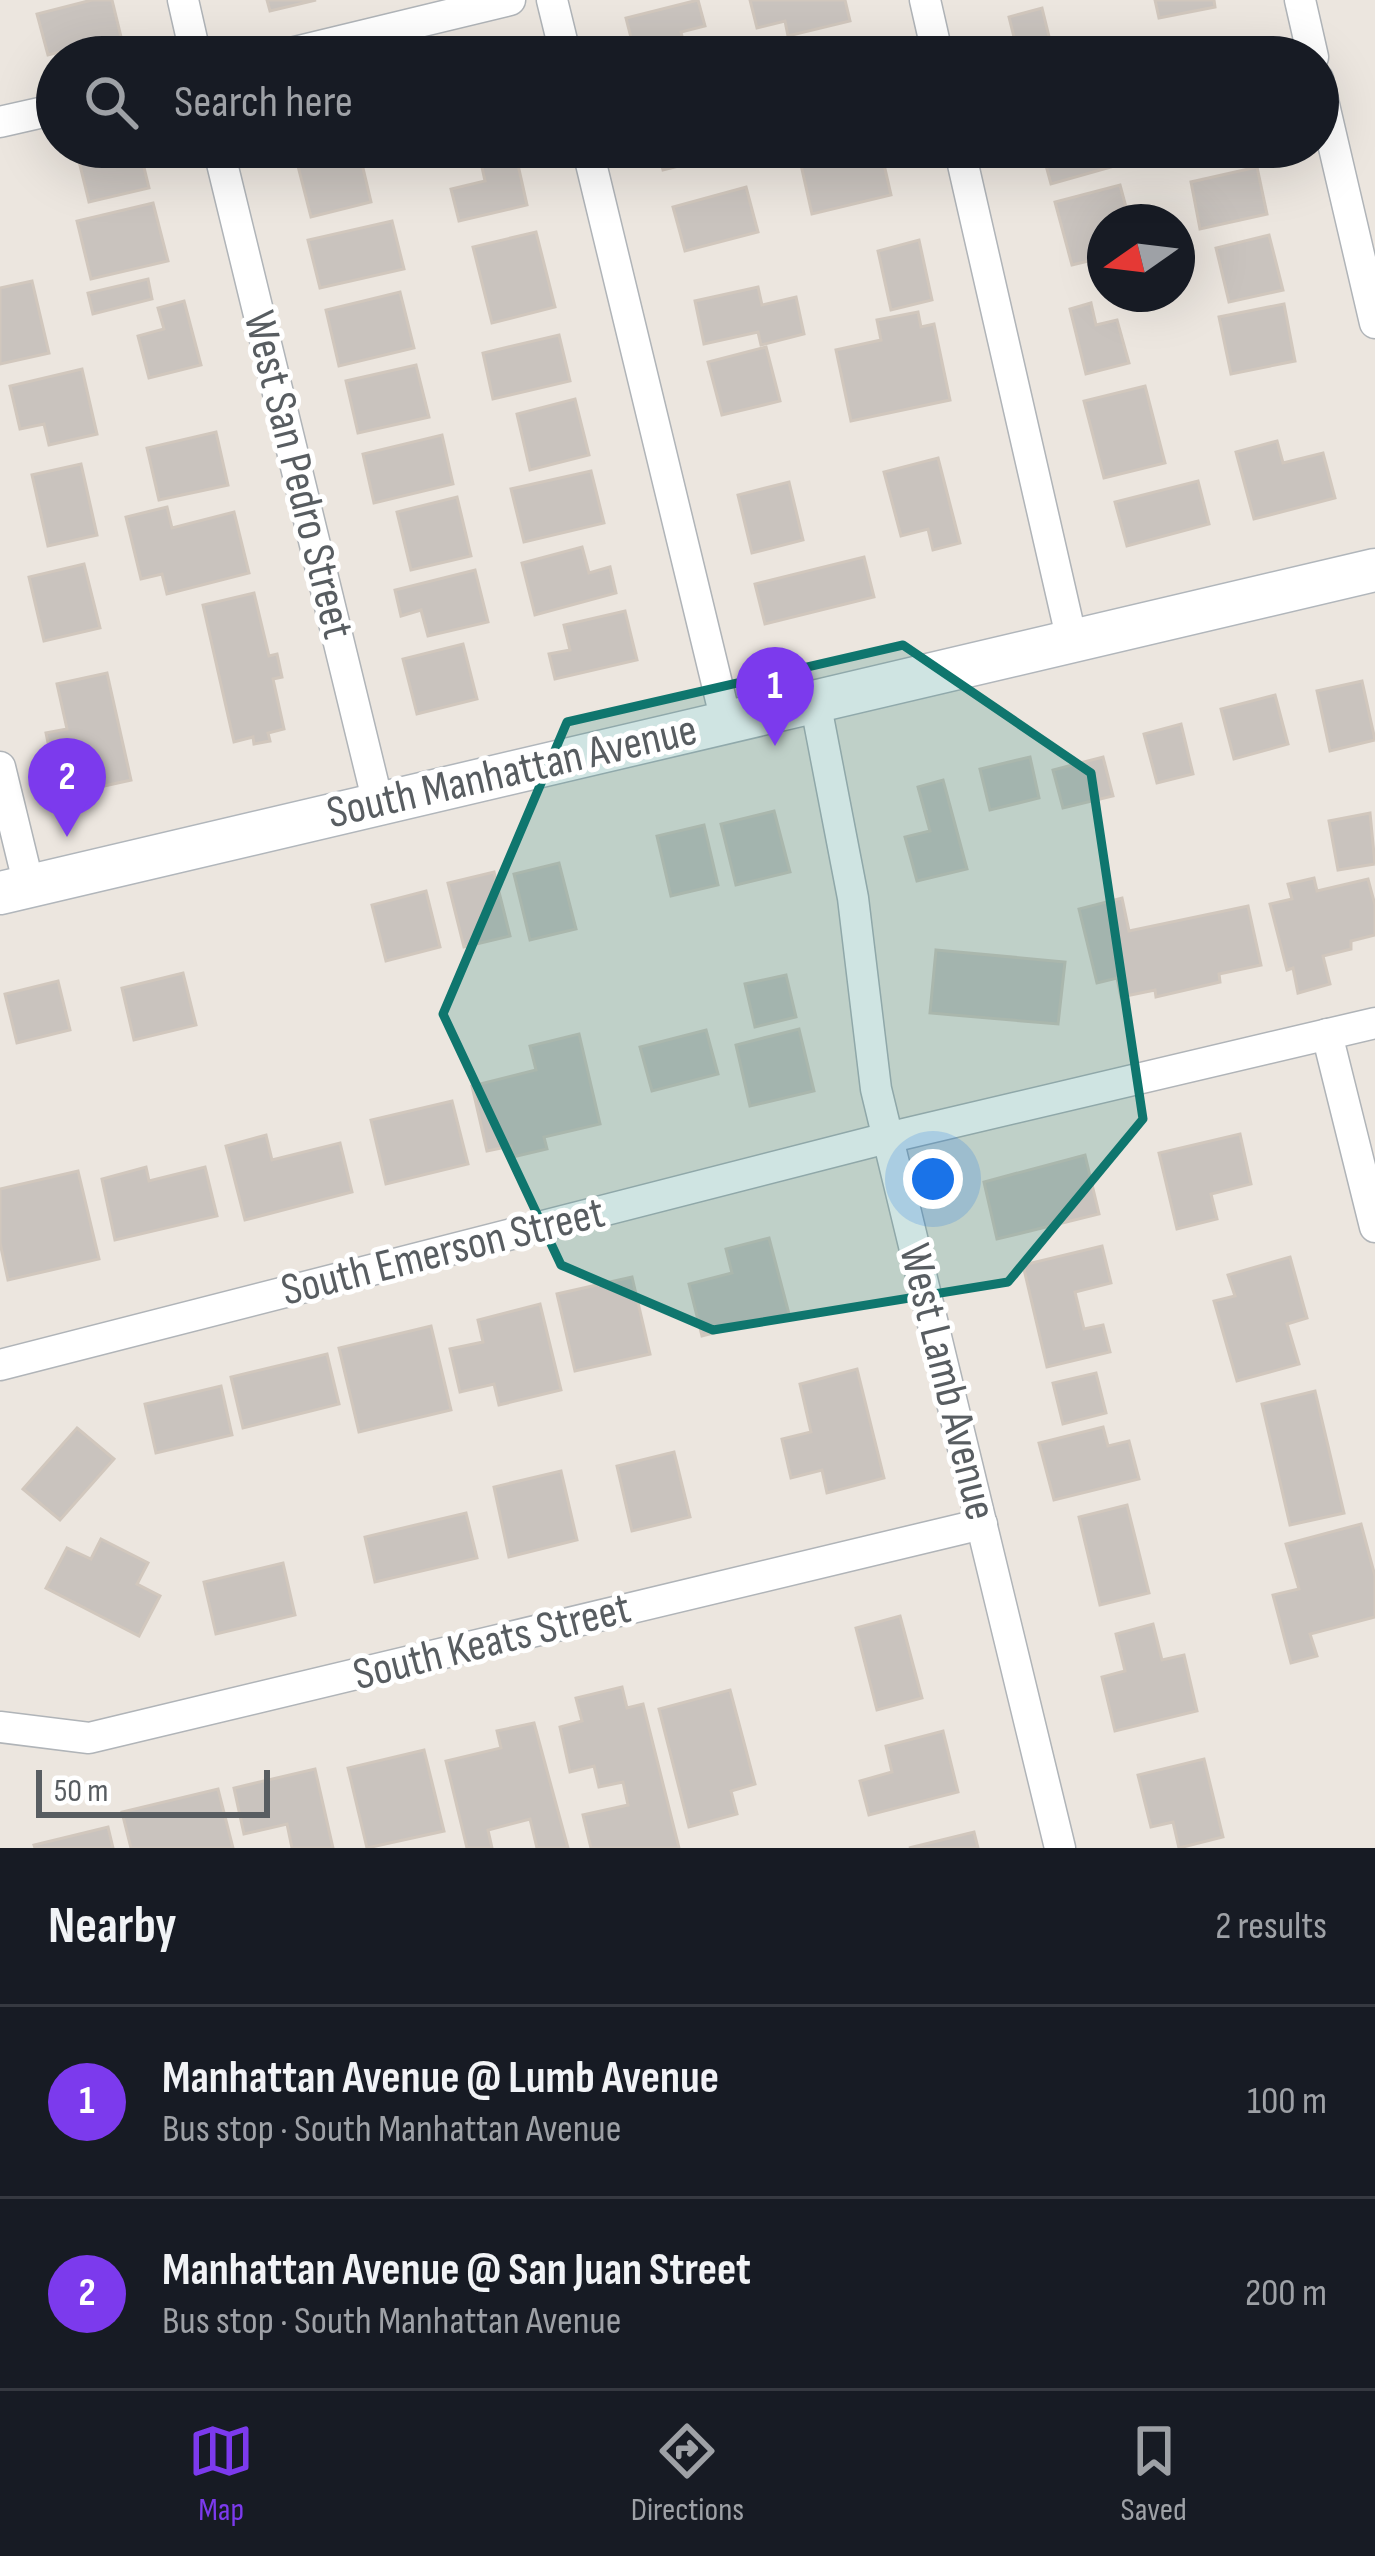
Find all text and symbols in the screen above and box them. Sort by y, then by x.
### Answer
search box [36,36,1339,168]
icon: search [78,69,144,135]
text: Search here [174,75,353,130]
north arrow [1087,204,1195,312]
street label: West San Pedro Street [231,306,365,644]
pin: 1 [736,647,814,746]
street label: South Manhattan Avenue [322,703,702,841]
pin: 2 [28,738,106,837]
your location [903,1149,963,1209]
street label: South Emerson Street [276,1185,610,1319]
street label: West Lamb Avenue [886,1238,1008,1526]
street label: South Keats Street [348,1581,636,1703]
scale bar [36,1764,270,1817]
text: 50 m [54,1771,108,1811]
text: Nearby [48,1896,177,1957]
text: 2 results [1215,1903,1327,1950]
text: Manhattan Avenue @ Lumb Avenue [162,2051,719,2106]
text: 1 [79,2078,95,2125]
text: 100 m [1247,2078,1327,2125]
text: Bus stop · South Manhattan Avenue [162,2106,621,2153]
text: Manhattan Avenue @ San Juan Street [162,2243,751,2298]
text: 2 [78,2270,96,2317]
text: 200 m [1245,2270,1327,2317]
text: Bus stop · South Manhattan Avenue [162,2298,621,2345]
tab: Map [188,2418,254,2530]
tab: Directions [631,2418,744,2530]
tab: Saved [1121,2418,1187,2530]

